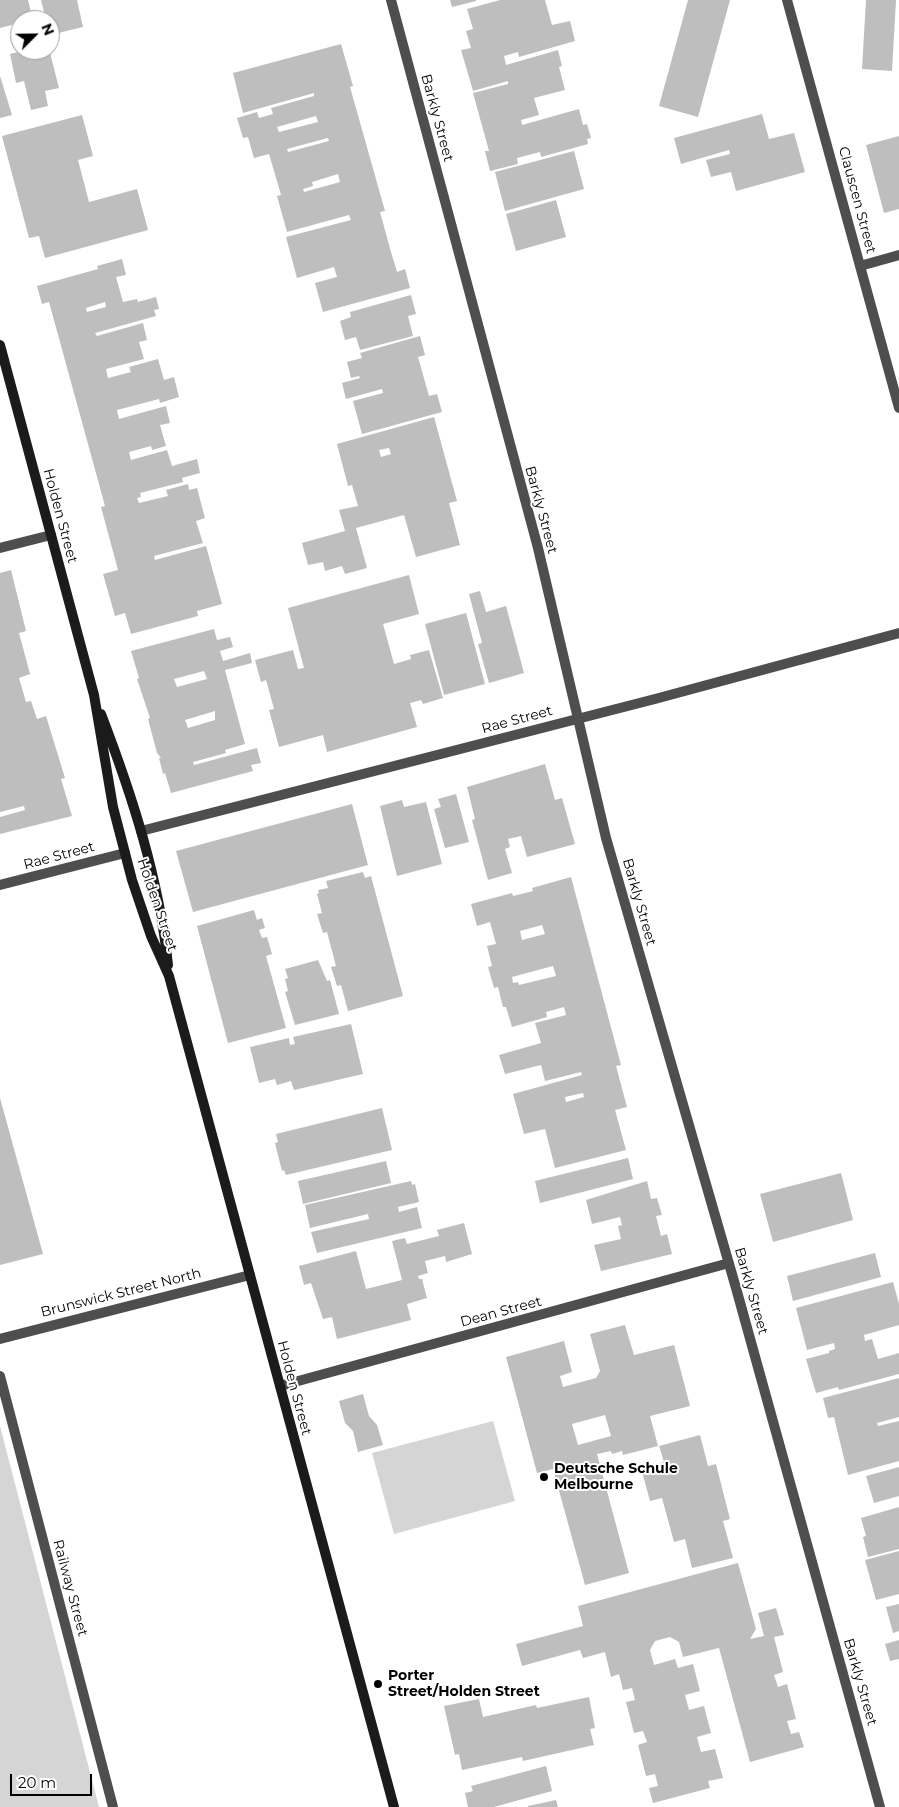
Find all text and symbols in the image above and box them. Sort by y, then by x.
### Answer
north arrow [10,10,60,60]
text: N [37,21,58,38]
street label: Barkly Street [417,72,457,164]
street label: Clauscen Street [835,145,879,255]
street label: Barkly Street [521,464,561,556]
street label: Holden Street [39,467,81,565]
street label: Rae Street [480,702,554,738]
street label: Rae Street [22,838,96,874]
street label: Holden Street [133,856,181,954]
street label: Barkly Street [619,856,659,948]
street label: Barkly Street [731,1245,771,1337]
street label: Brunswick Street North [39,1265,203,1321]
street label: Dean Street [458,1293,544,1331]
street label: Holden Street [273,1339,315,1437]
place label: Deutsche Schule Melbourne [554,1461,678,1494]
marker: Deutsche Schule Melbourne [538,1471,550,1483]
street label: Railway Street [49,1538,91,1638]
street label: Barkly Street [840,1636,880,1728]
place label: Porter Street/Holden Street [388,1668,540,1700]
marker: Porter Street/Holden Street [372,1678,384,1690]
scale bar [12,1764,95,1796]
text: 20 m [18,1773,56,1792]

